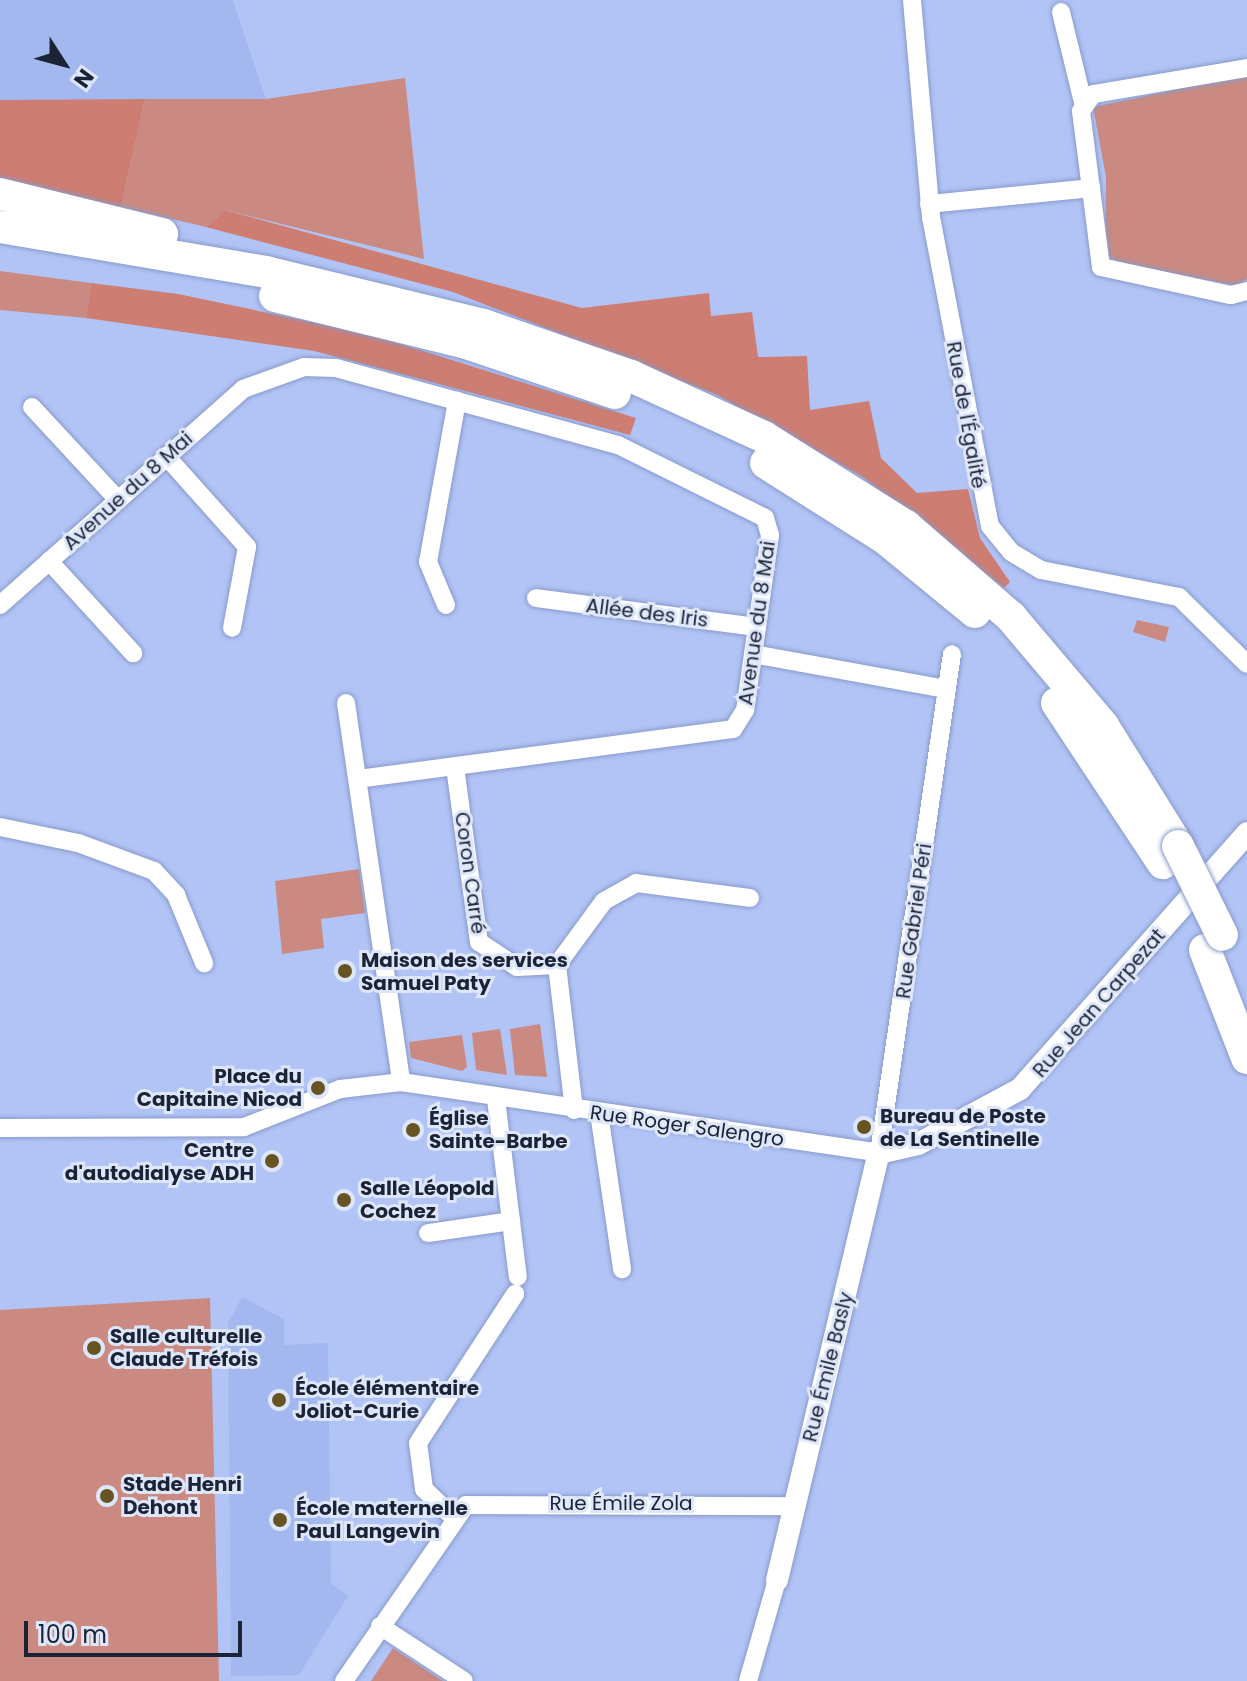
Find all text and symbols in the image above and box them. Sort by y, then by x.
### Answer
north arrow [24,24,104,104]
text: N [66,63,101,94]
street label: Rue de l'Égalité [941,340,991,490]
street label: Avenue du 8 Mai [58,427,198,555]
street label: Avenue du 8 Mai [734,539,780,707]
street label: Allée des Iris [585,594,709,632]
street label: Coron Carré [450,810,490,936]
street label: Rue Gabriel Péri [891,842,937,1000]
street label: Rue Jean Carpezat [1028,924,1170,1082]
place label: Maison des services Samuel Paty [361,948,568,995]
marker: Maison des services Samuel Paty [336,962,354,980]
place label: Place du Capitaine Nicod [137,1064,302,1111]
marker: Place du Capitaine Nicod [309,1079,327,1097]
street label: Rue Roger Salengro [589,1101,785,1151]
place label: Bureau de Poste de La Sentinelle [880,1104,1046,1151]
place label: Église Sainte-Barbe [429,1106,568,1153]
marker: Bureau de Poste de La Sentinelle [855,1118,873,1136]
marker: Église Sainte-Barbe [404,1121,422,1139]
place label: Centre d'autodialyse ADH [65,1138,254,1185]
marker: Centre d'autodialyse ADH [261,1150,283,1172]
place label: Salle Léopold Cochez [360,1176,495,1223]
marker: Salle Léopold Cochez [335,1191,353,1209]
street label: Rue Émile Basly [798,1290,858,1444]
place label: Salle culturelle Claude Tréfois [110,1324,262,1371]
marker: Salle culturelle Claude Tréfois [85,1339,103,1357]
place label: École élémentaire Joliot-Curie [295,1376,479,1423]
marker: École élémentaire Joliot-Curie [270,1391,288,1409]
place label: Stade Henri Dehont [123,1472,242,1519]
marker: Stade Henri Dehont [98,1487,116,1505]
street label: Rue Émile Zola [549,1491,693,1515]
place label: École maternelle Paul Langevin [296,1496,468,1543]
marker: École maternelle Paul Langevin [271,1511,289,1529]
scale bar [28,1605,246,1655]
text: 100 m [38,1618,107,1651]

